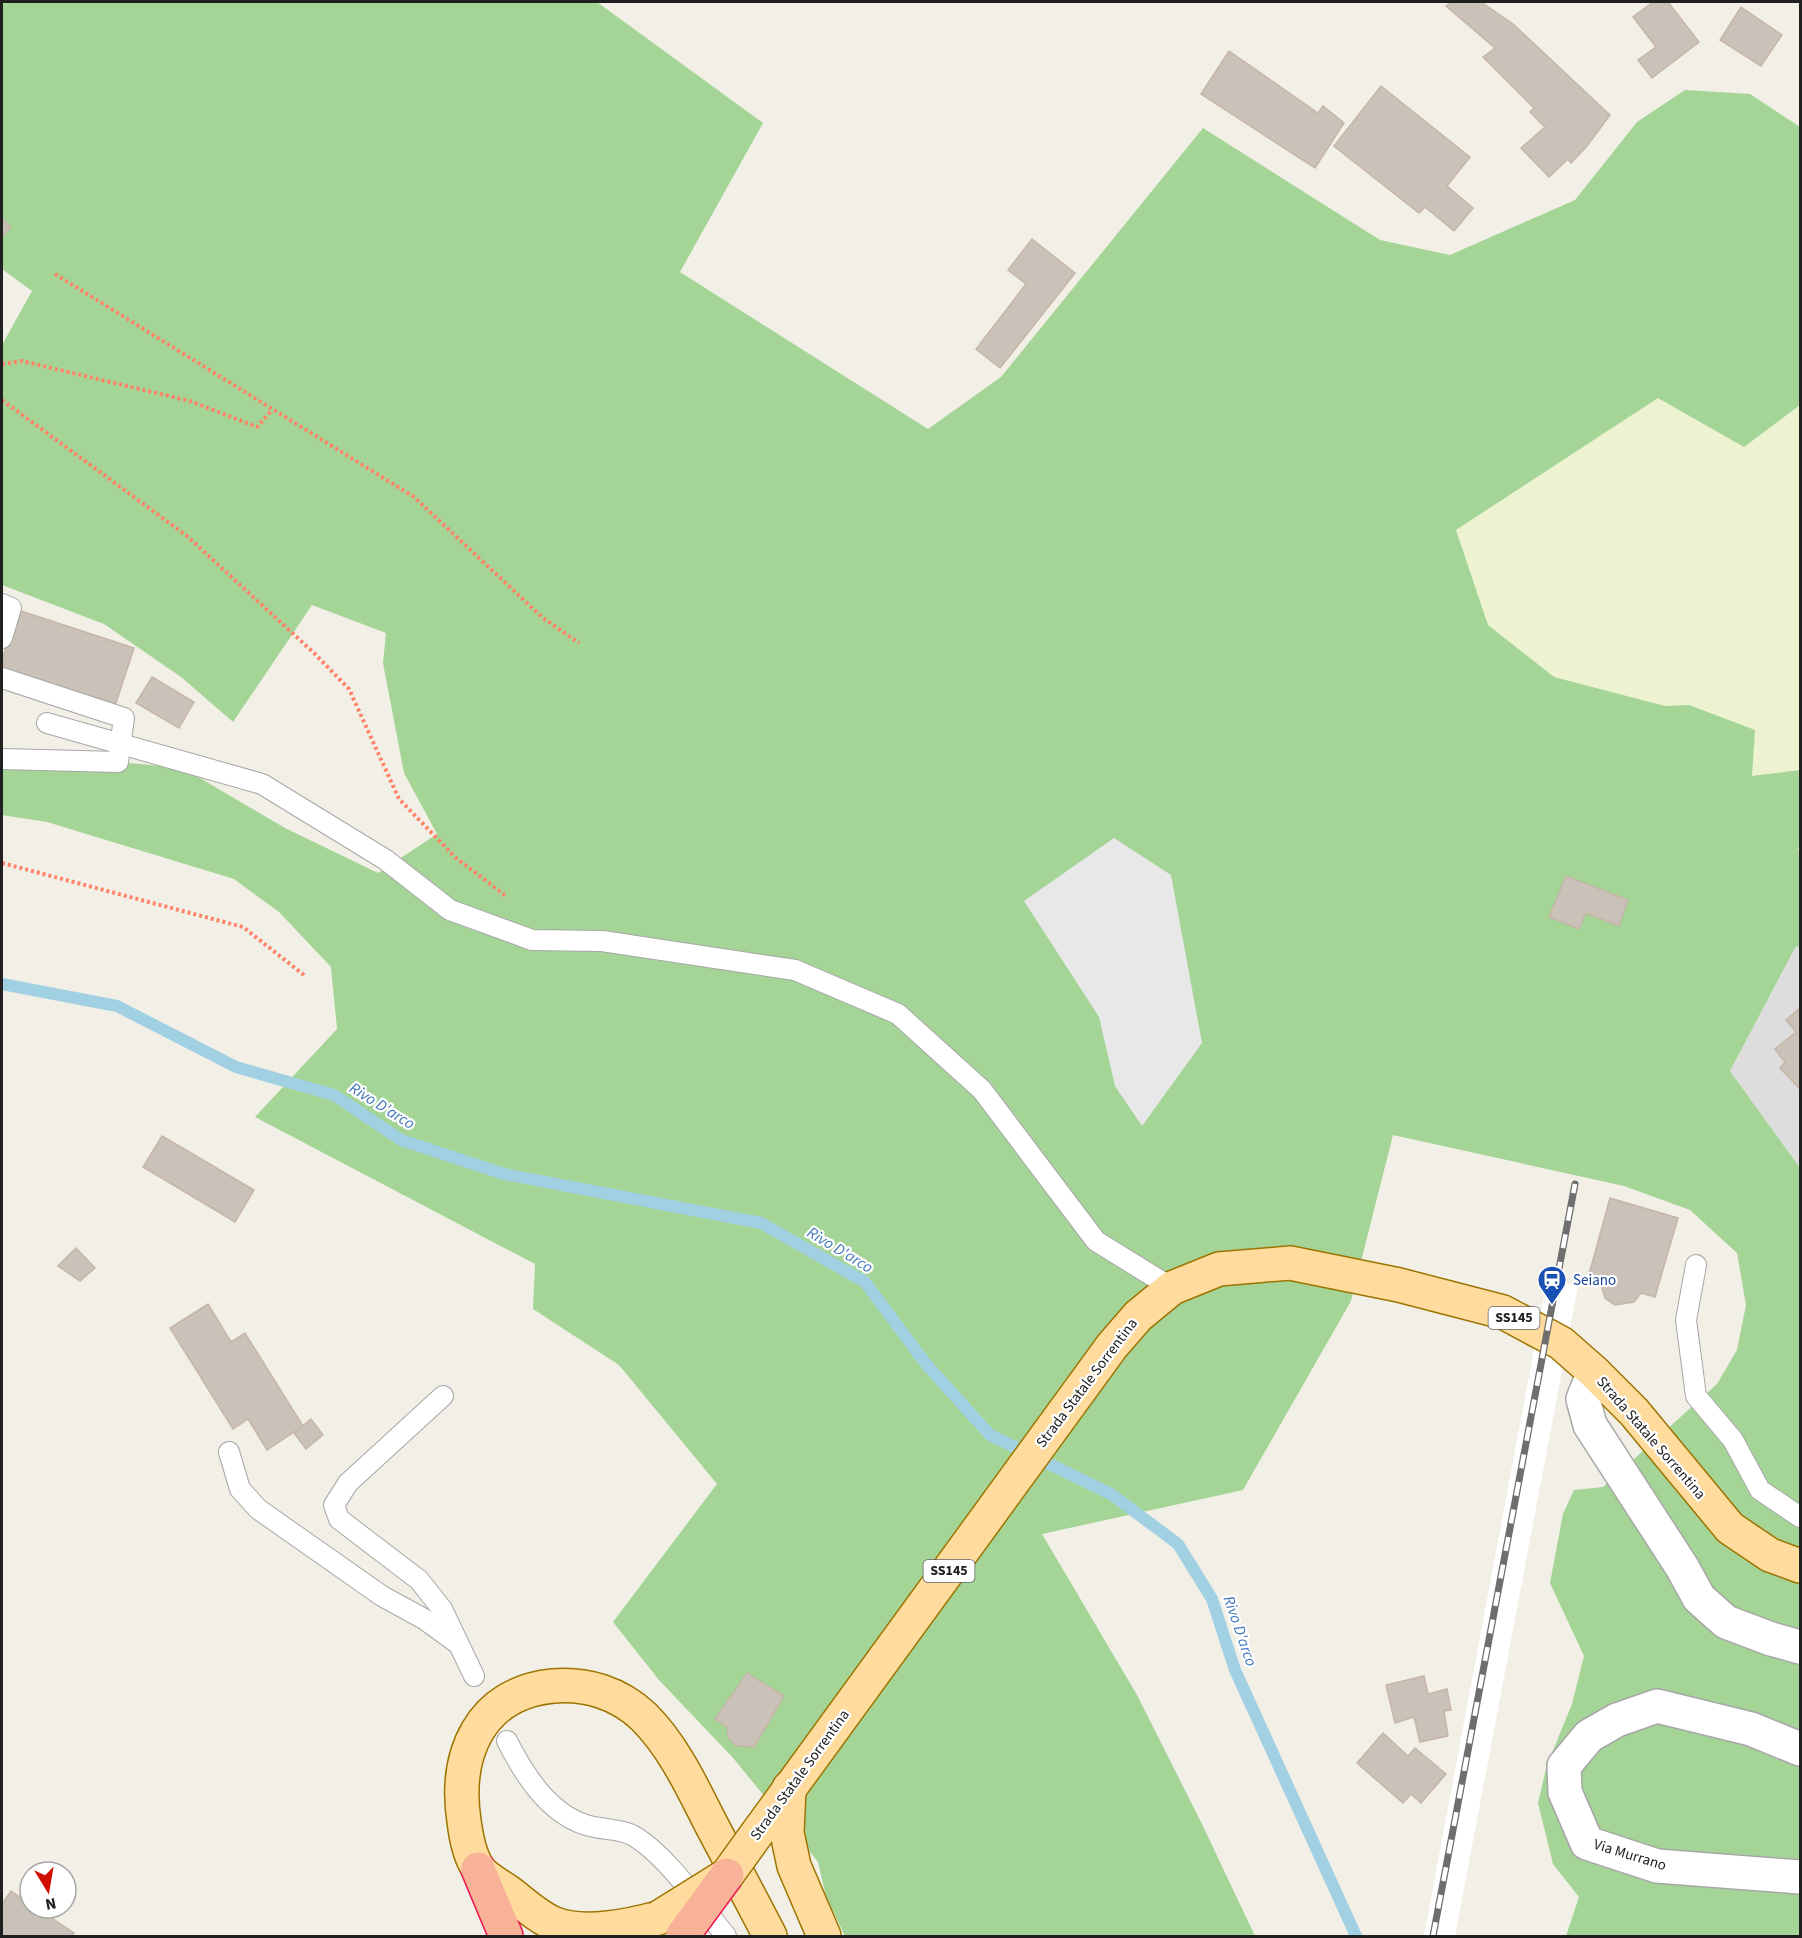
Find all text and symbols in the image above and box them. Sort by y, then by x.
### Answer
water label: Rivo D'arco [345,1077,419,1135]
water label: Rivo D'arco [803,1222,877,1278]
station icon: Seiano [1536,1264,1568,1306]
place label: Seiano [1573,1270,1616,1291]
road number: SS145 [1488,1307,1540,1329]
street label: Strada Statale Sorrentina [1031,1314,1143,1452]
street label: Strada Statale Sorrentina [1592,1372,1710,1504]
road number: SS145 [924,1560,974,1582]
water label: Rivo D'arco [1218,1593,1262,1669]
street label: Strada Statale Sorrentina [745,1705,855,1845]
street label: Via Murrano [1591,1834,1669,1876]
north arrow [18,1860,78,1920]
text: N [43,1892,58,1916]

